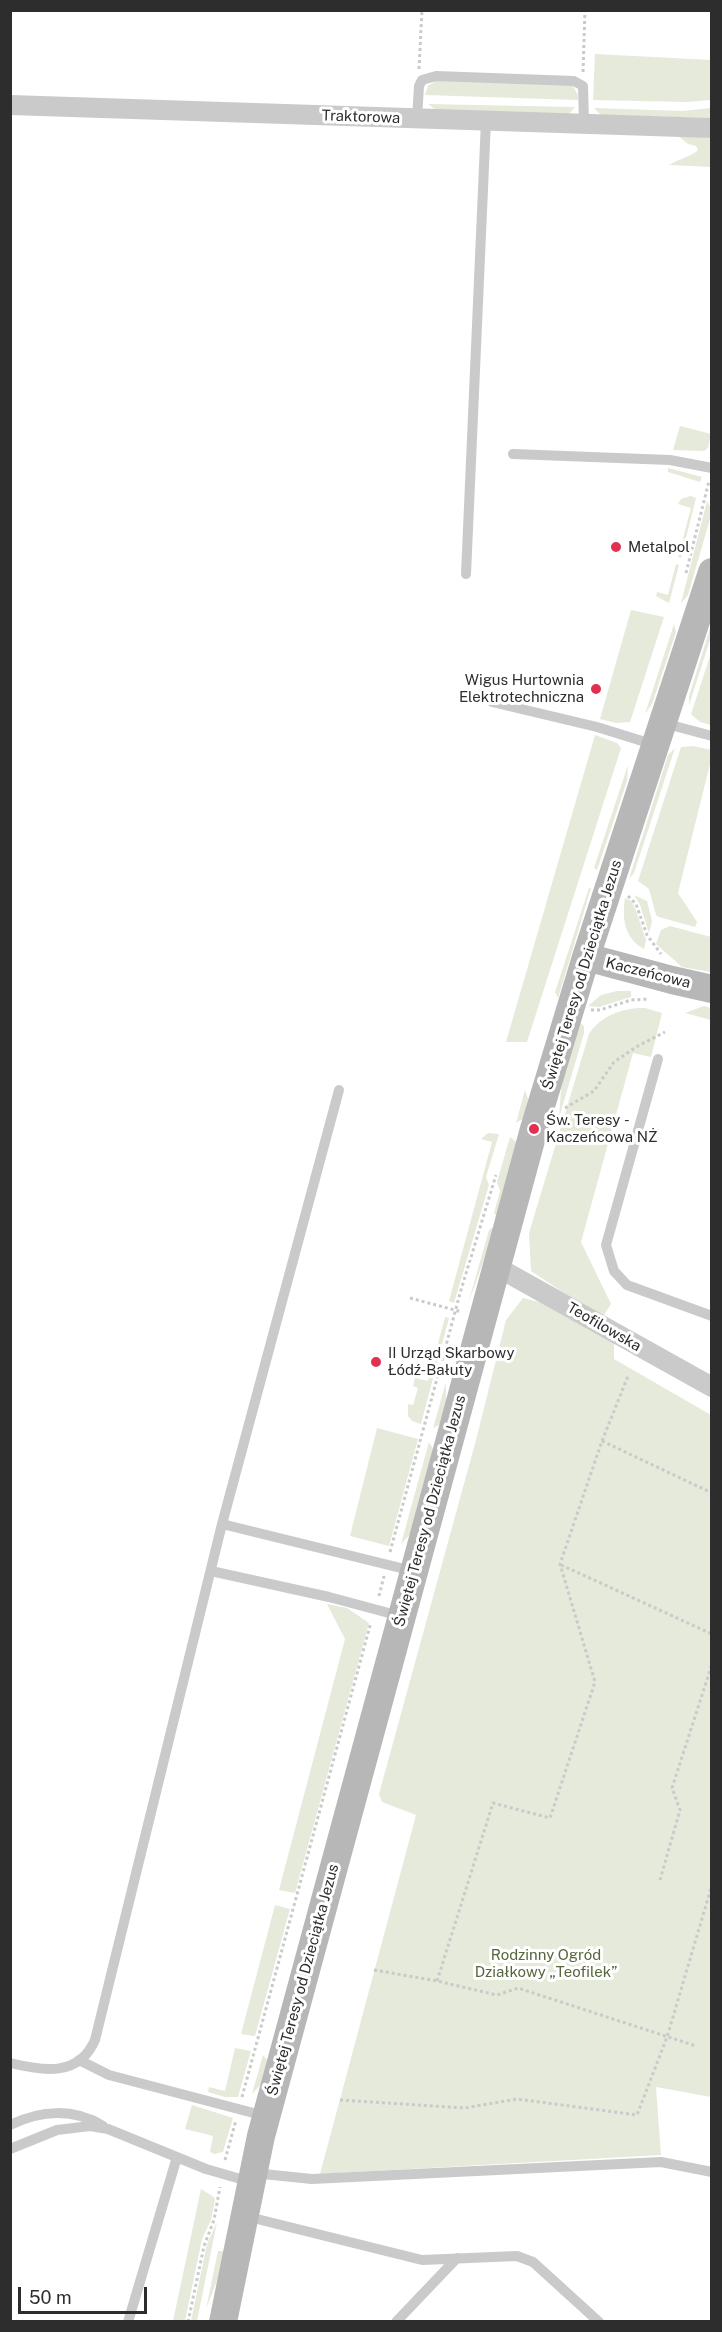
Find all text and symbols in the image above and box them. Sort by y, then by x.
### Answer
street label: Traktorowa [321,107,401,127]
place label: Metalpol [628,538,690,556]
marker: Metalpol [609,540,623,554]
place label: Wigus Hurtownia Elektrotechniczna [459,671,584,706]
marker: Wigus Hurtownia Elektrotechniczna [589,682,603,696]
street label: Świętej Teresy od Dzieciątka Jezus [538,858,626,1092]
street label: Kaczeńcowa [604,954,692,992]
place label: Św. Teresy - Kaczeńcowa NŻ [546,1111,657,1146]
marker: Św. Teresy - Kaczeńcowa NŻ [527,1122,541,1136]
street label: Teofilowska [564,1299,644,1355]
place label: II Urząd Skarbowy Łódź-Bałuty [388,1344,514,1379]
marker: II Urząd Skarbowy Łódź-Bałuty [369,1355,383,1369]
street label: Świętej Teresy od Dzieciątka Jezus [390,1393,470,1629]
street label: Świętej Teresy od Dzieciątka Jezus [263,1862,343,2098]
park label: Rodzinny Ogród Działkowy „Teofilek” [475,1946,617,1981]
scale bar [21,2275,150,2313]
text: 50 m [29,2287,72,2308]

